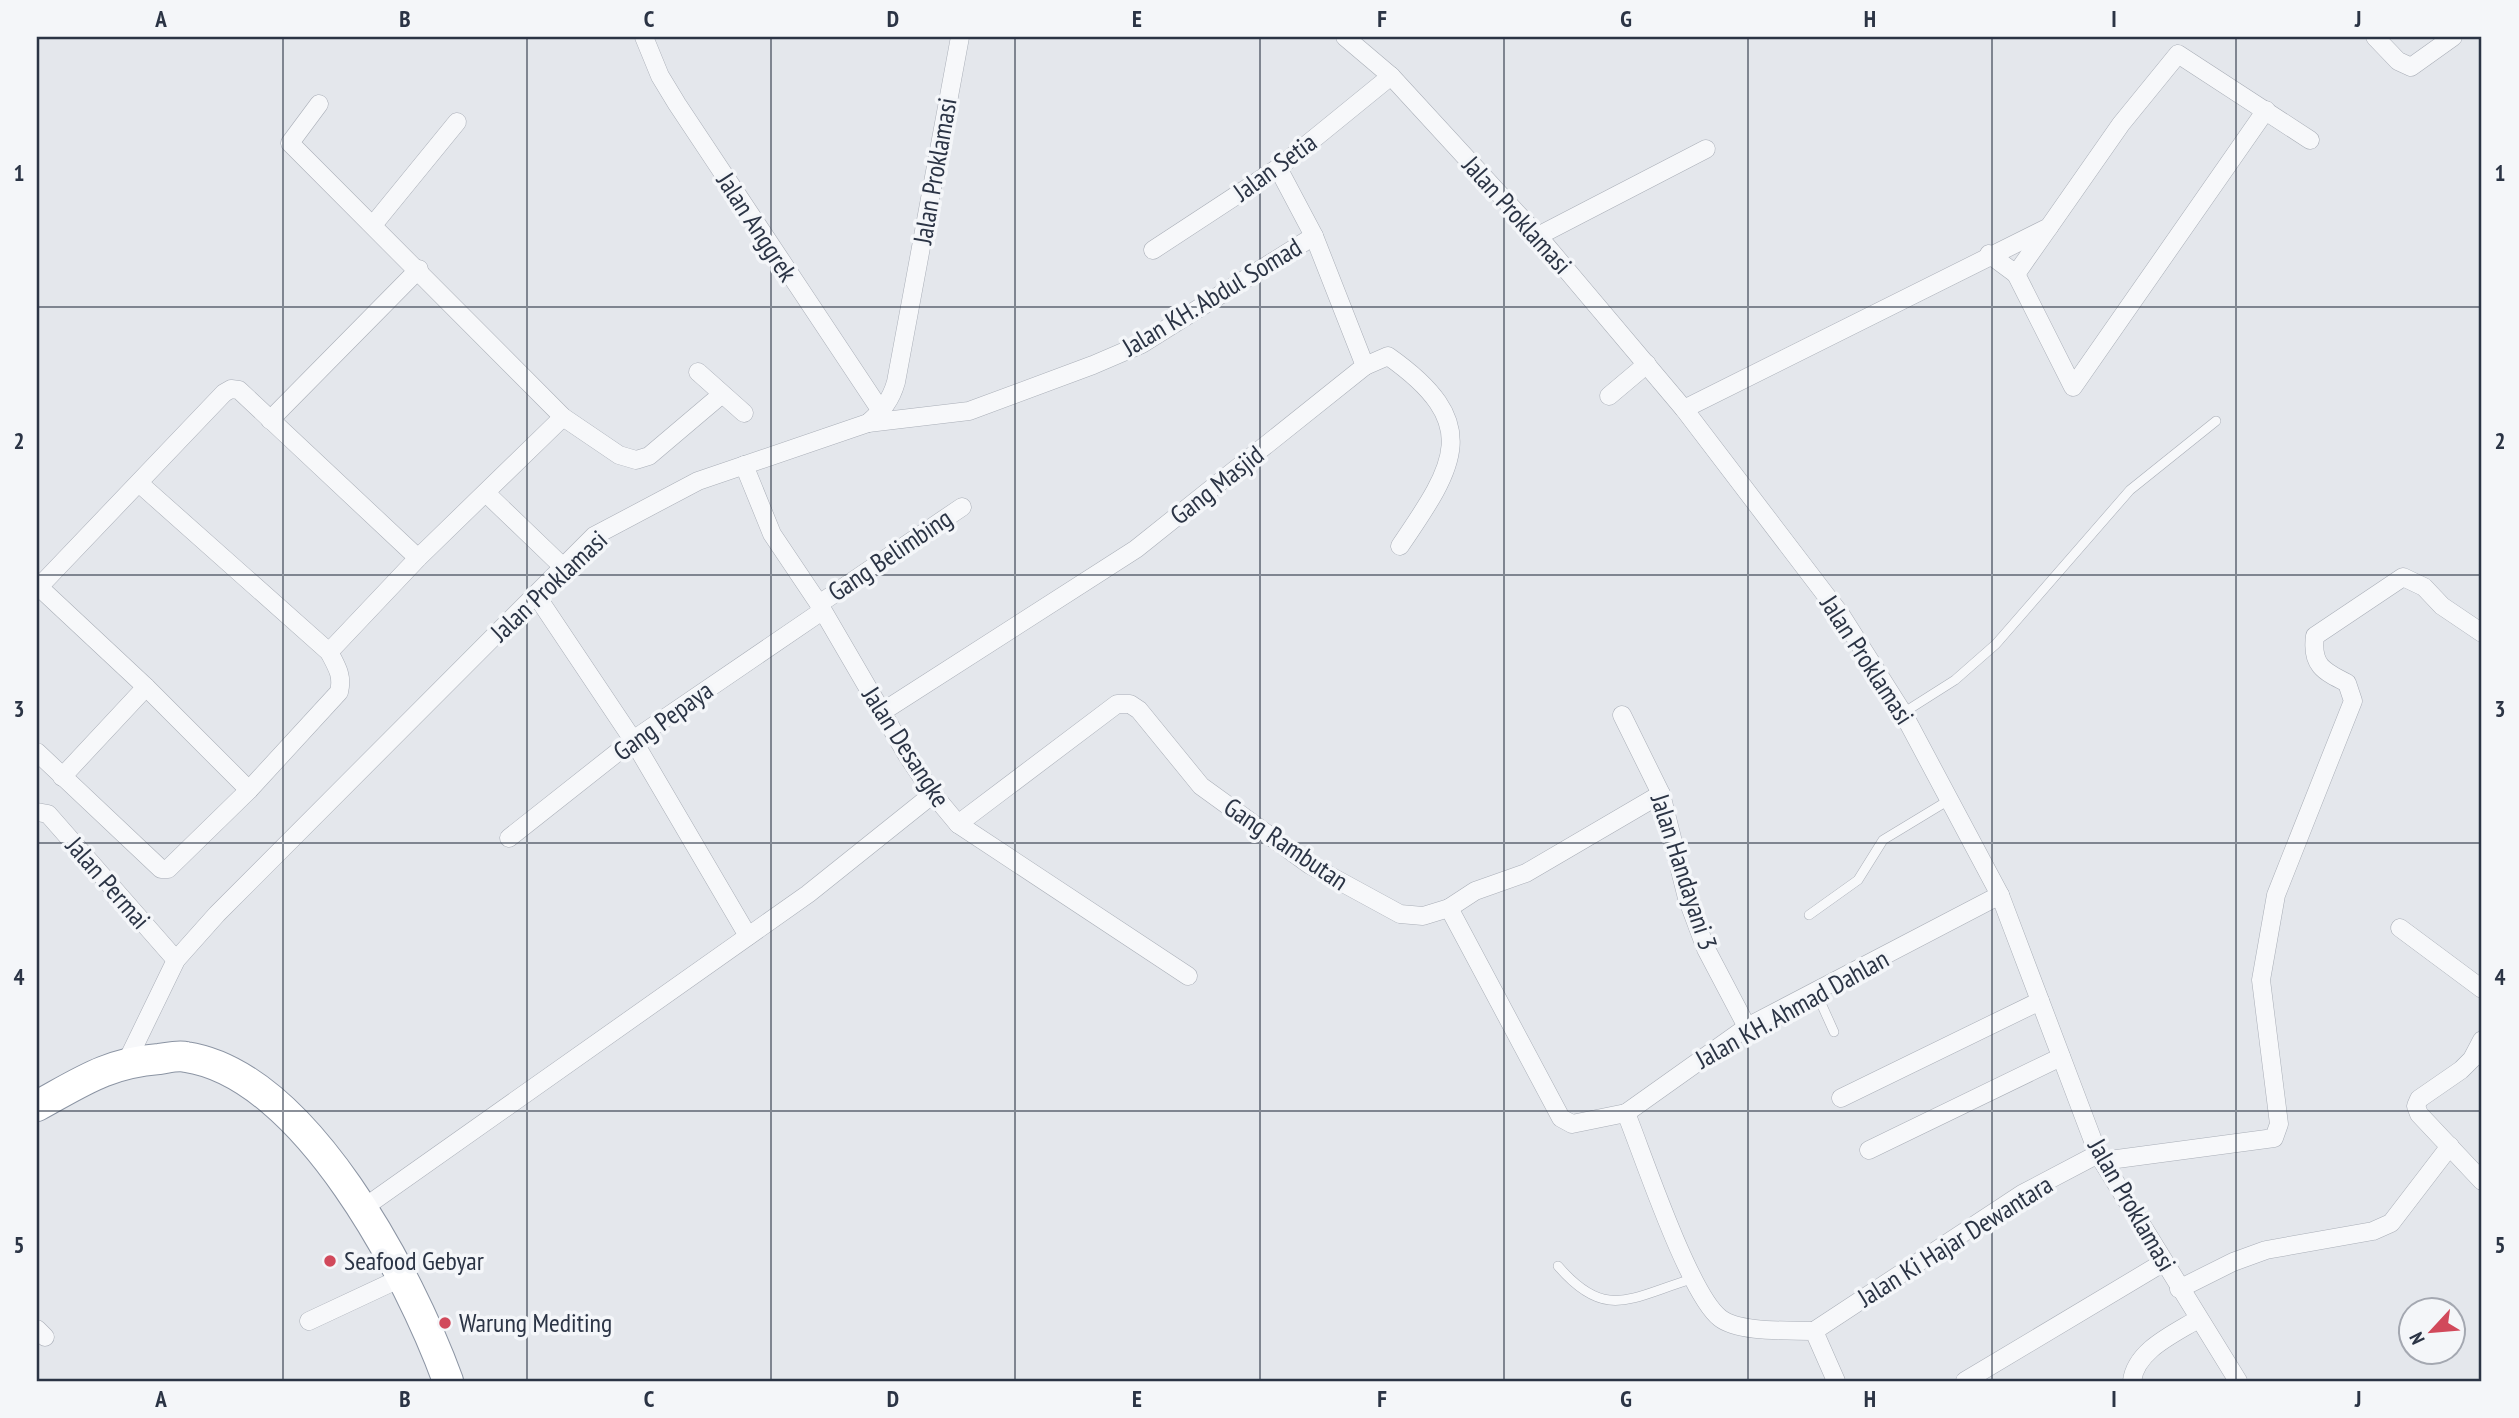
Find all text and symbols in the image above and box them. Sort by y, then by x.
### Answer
text: A [154,4,167,33]
text: B [399,4,411,33]
text: C [644,4,655,33]
text: D [887,4,899,33]
text: E [1132,4,1142,33]
text: F [1377,4,1387,33]
text: G [1620,4,1632,33]
text: H [1864,4,1876,33]
text: I [2111,4,2117,33]
text: J [2354,4,2361,33]
street label: Jalan Proklamasi [905,95,964,248]
street label: Jalan Setia [1226,125,1323,208]
street label: Jalan Proklamasi [1455,148,1579,281]
text: 1 [14,158,25,187]
text: 1 [2495,158,2506,187]
street label: Jalan Anggrek [709,165,805,287]
street label: Jalan KH. Abdul Somad [1115,230,1307,364]
text: 2 [14,426,25,455]
text: 2 [2495,426,2506,455]
street label: Gang Masjid [1163,438,1270,531]
street label: Gang Belimbing [821,501,958,608]
street label: Jalan Proklamasi [483,523,614,649]
street label: Jalan Proklamasi [1813,588,1921,731]
street label: Gang Pepaya [607,673,719,768]
street label: Jalan Desangke [855,680,958,813]
text: 3 [14,694,25,723]
text: 3 [2495,694,2506,723]
street label: Jalan Handayani 3 [1643,789,1725,954]
street label: Gang Rambutan [1218,790,1355,897]
street label: Jalan Permai [59,829,158,936]
street label: Jalan KH. Ahmad Dahlan [1689,942,1894,1076]
text: 4 [14,962,25,991]
text: 4 [2495,962,2506,991]
street label: Jalan Proklamasi [2081,1132,2184,1277]
street label: Jalan Ki Hajar Dewantara [1850,1167,2058,1314]
text: 5 [14,1230,25,1259]
text: 5 [2495,1230,2506,1259]
place label: Seafood Gebyar [344,1244,484,1277]
marker: Seafood Gebyar [322,1253,338,1269]
north arrow [2396,1296,2466,1366]
place label: Warung Mediting [459,1306,612,1339]
marker: Warung Mediting [437,1315,453,1331]
text: N [2404,1329,2430,1348]
text: A [154,1384,167,1413]
text: B [399,1384,411,1413]
text: C [644,1384,655,1413]
text: D [887,1384,899,1413]
text: E [1132,1384,1142,1413]
text: F [1377,1384,1387,1413]
text: G [1620,1384,1632,1413]
text: H [1864,1384,1876,1413]
text: I [2111,1384,2117,1413]
text: J [2354,1384,2361,1413]

